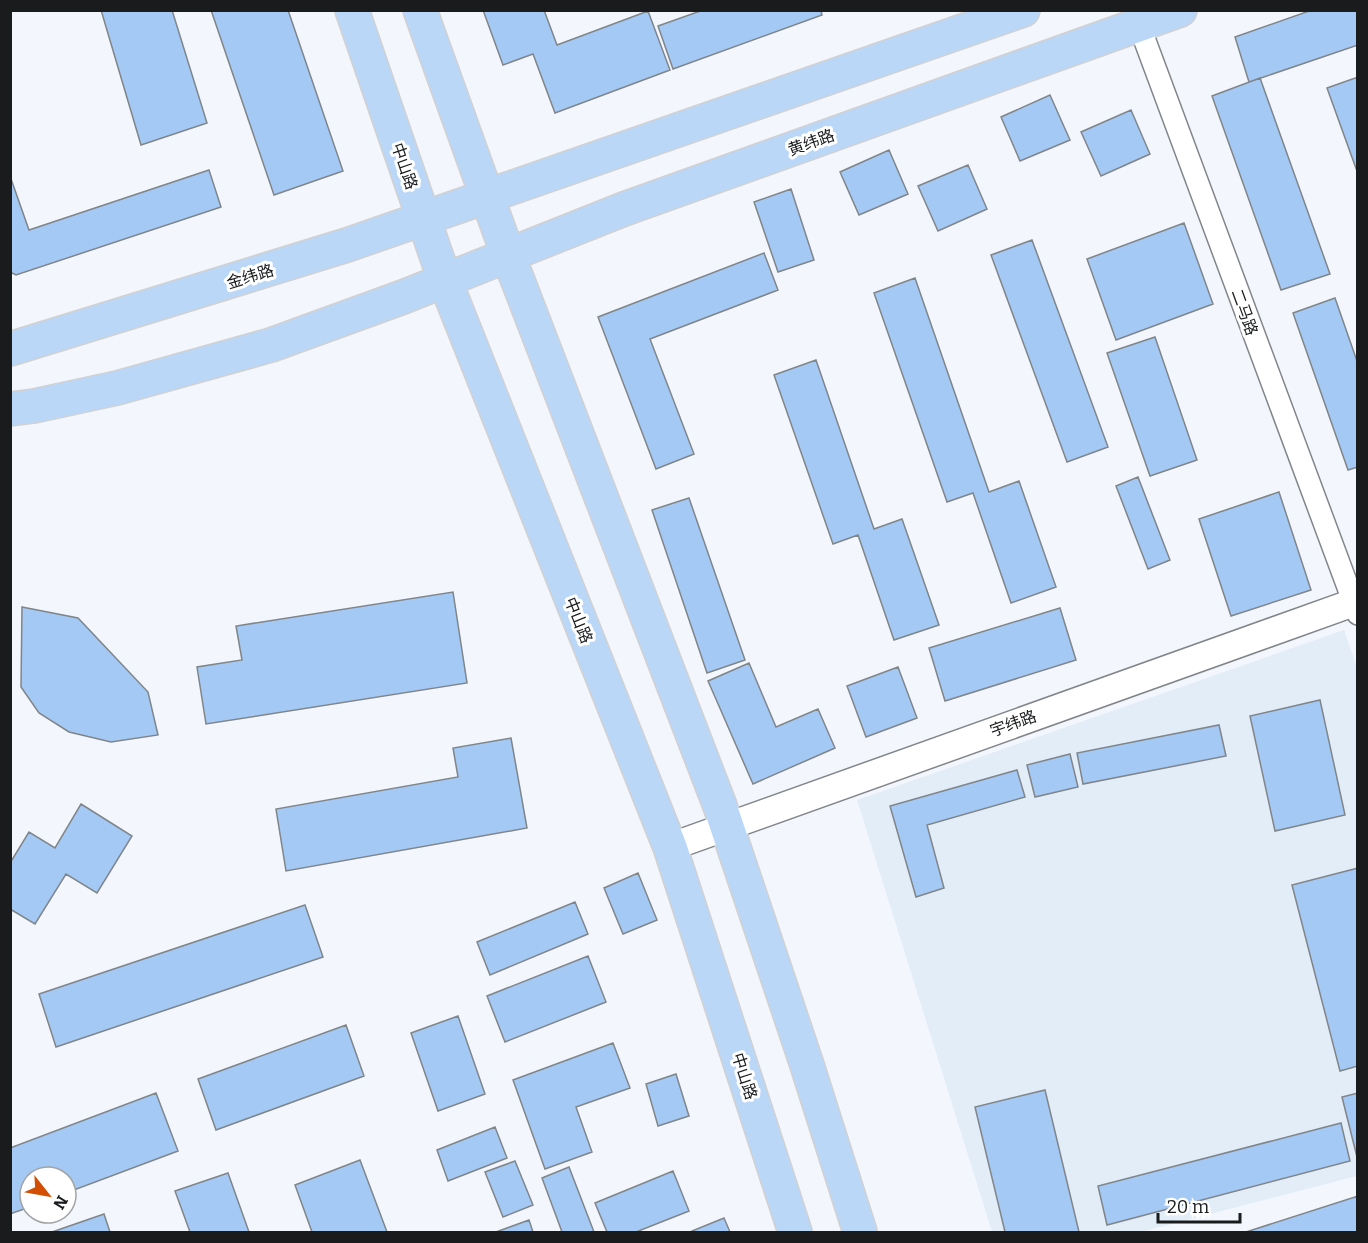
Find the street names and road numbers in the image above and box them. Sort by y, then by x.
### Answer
street label: 黄纬路 [785,125,837,160]
street label: 中山路 [388,140,421,192]
street label: 金纬路 [224,260,276,293]
street label: 二马路 [1227,286,1262,338]
street label: 中山路 [561,594,596,646]
street label: 宇纬路 [987,706,1039,741]
street label: 中山路 [728,1050,761,1102]

